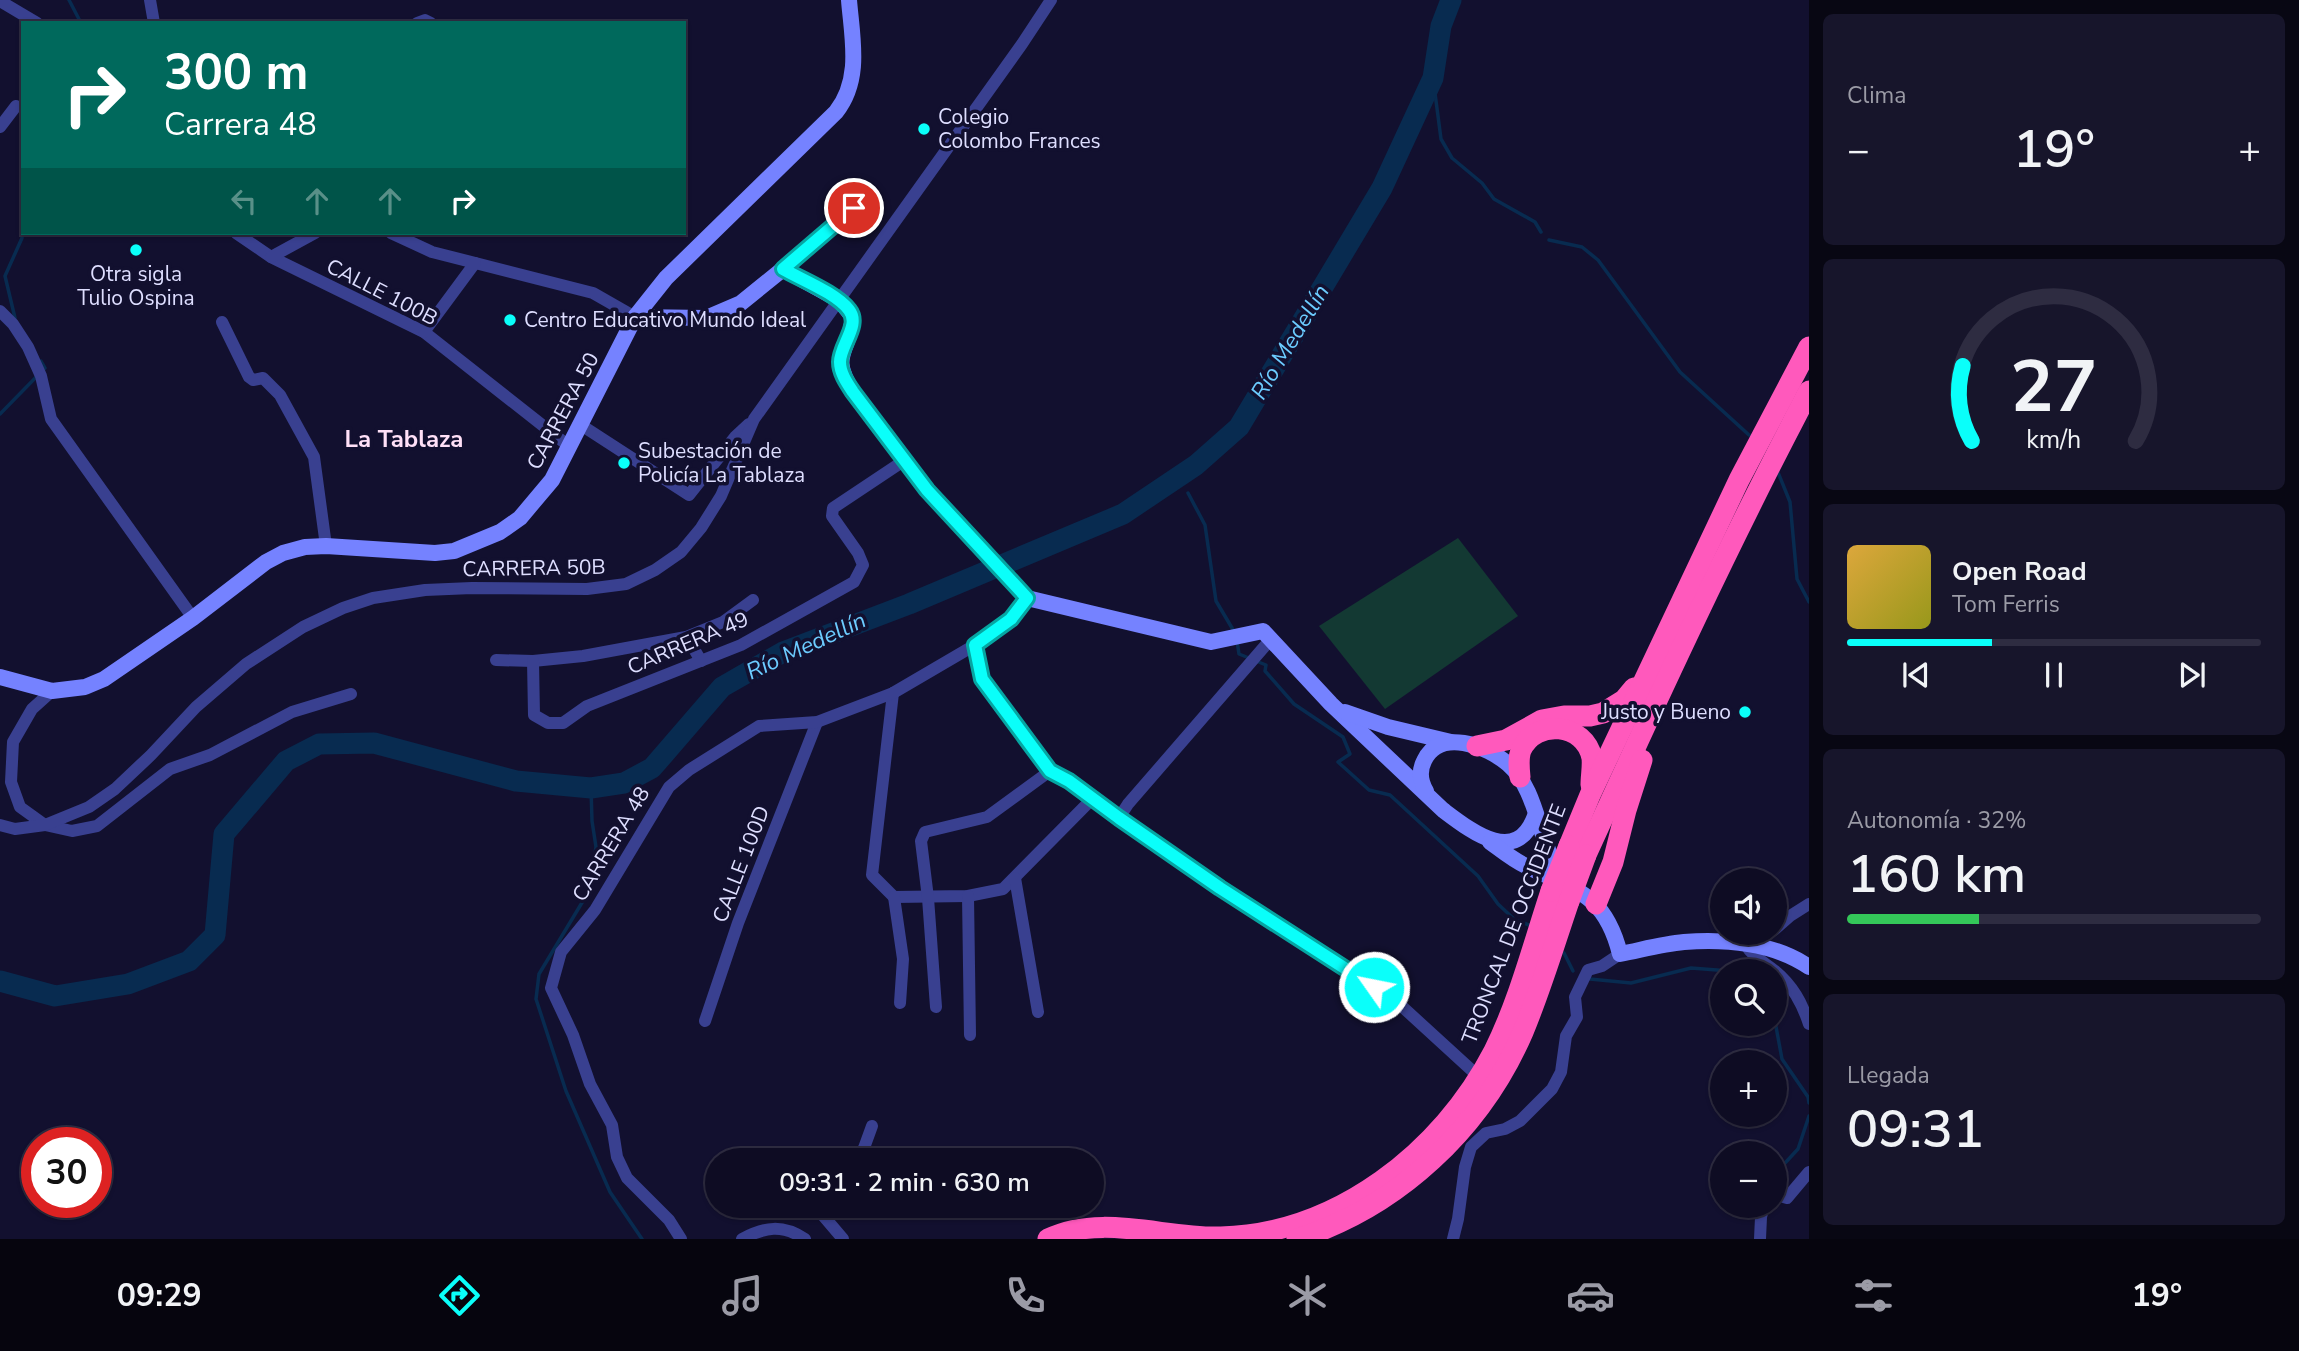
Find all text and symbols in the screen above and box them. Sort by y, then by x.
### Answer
text: 300 m [164,39,308,106]
icon: right [49,49,140,140]
text: Clima [1847,80,1907,111]
text: Carrera 48 [164,103,317,146]
place label: Colegio Colombo Frances [938,103,1101,155]
text: 19° [2013,114,2095,185]
marker: Colegio Colombo Frances [916,121,932,137]
text: − [1847,125,1870,176]
text: + [2238,125,2261,176]
pin [824,178,884,238]
icon: left [225,182,263,220]
icon: ahead [298,182,336,220]
icon: ahead [371,182,409,220]
icon: right [444,182,482,220]
icon: arrive [835,189,873,227]
marker: Otra sigla Tulio Ospina [128,242,144,258]
street label: CALLE 100B [322,252,442,332]
place label: Otra sigla Tulio Ospina [77,260,195,312]
water label: Río Medellín [1243,279,1337,405]
place label: Centro Educativo Mundo Ideal [524,306,807,334]
marker: Centro Educativo Mundo Ideal [502,312,518,328]
text: 27 [2010,337,2098,437]
street label: CARRERA 50 [520,347,606,475]
text: km/h [2026,422,2082,456]
district label: La Tablaza [345,423,463,455]
place label: Subestación de Policía La Tablaza [638,437,805,489]
marker: Subestación de Policía La Tablaza [616,455,632,471]
street label: CARRERA 50B [462,553,606,583]
text: Open Road [1952,554,2087,589]
text: Tom Ferris [1952,589,2060,620]
street label: CARRERA 49 [623,605,753,681]
water label: Río Medellín [741,605,871,687]
icon: previous [1897,656,1935,694]
icon: pause [2035,656,2073,694]
icon: next [2173,656,2211,694]
place label: Justo y Bueno [1600,698,1731,726]
marker: Justo y Bueno [1737,704,1753,720]
street label: CARRERA 48 [566,781,656,907]
street label: TRONCAL DE OCCIDENTE [1455,800,1573,1048]
street label: CALLE 100D [706,802,776,926]
text: Autonomía · 32% [1847,805,2027,836]
text: 160 km [1847,839,2026,910]
map controls [1710,868,1787,1218]
button: sound [1710,868,1787,945]
position arrow [1337,950,1411,1024]
button: search [1710,959,1787,1036]
button: + [1710,1050,1787,1127]
text: Llegada [1847,1060,1930,1091]
text: 09:31 [1847,1094,1984,1165]
speed limit sign: 30 [21,1127,112,1218]
button: − [1710,1141,1787,1218]
text: 09:31 · 2 min · 630 m [779,1165,1030,1200]
icon: directions [435,1271,484,1320]
icon: music [718,1271,767,1320]
icon: phone [1001,1271,1050,1320]
icon: climate [1283,1271,1332,1320]
icon: car [1566,1271,1615,1320]
icon: filters [1849,1271,1898,1320]
text: 09:29 [117,1274,202,1317]
text: 19° [2132,1274,2182,1317]

